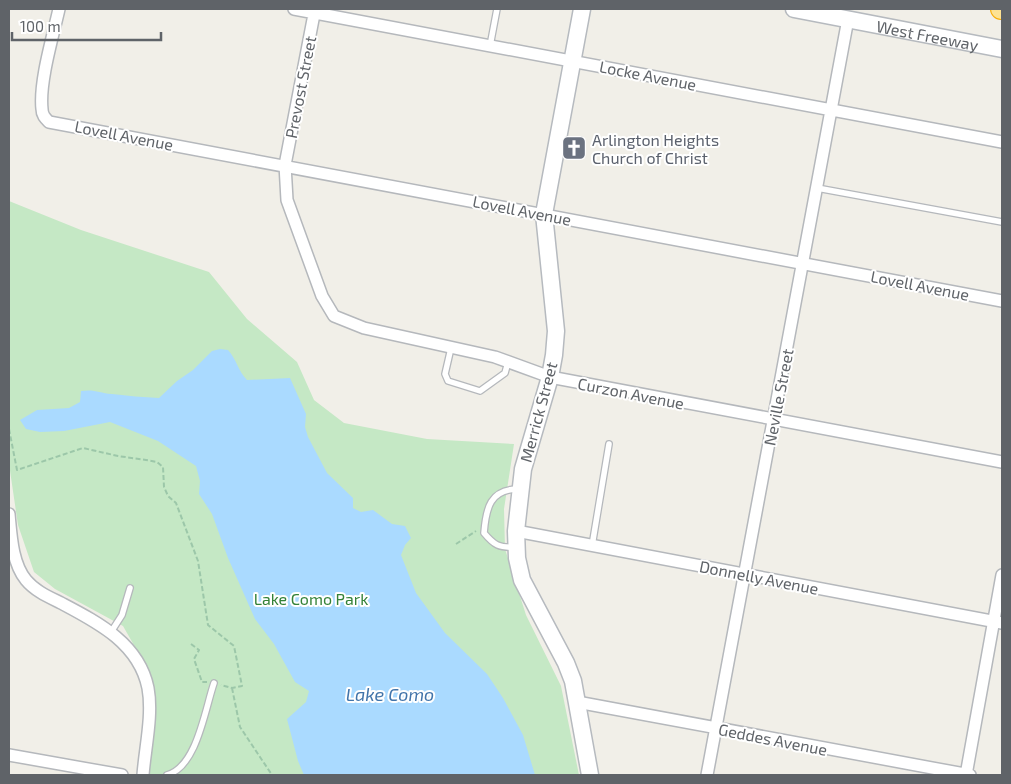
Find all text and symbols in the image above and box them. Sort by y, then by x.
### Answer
scale bar [12,10,161,42]
street label: West Freeway [875,16,981,54]
text: 100 m [20,17,61,35]
street label: Prevost Street [281,34,319,140]
street label: Locke Avenue [598,56,698,94]
street label: Lovell Avenue [73,116,175,154]
place label: Arlington Heights Church of Christ [592,130,719,167]
church icon: Arlington Heights Church of Christ [561,135,587,161]
street label: Lovell Avenue [471,191,573,229]
street label: Lovell Avenue [869,266,971,304]
street label: Neville Street [759,347,797,447]
street label: Merrick Street [515,360,561,464]
street label: Curzon Avenue [576,373,686,413]
street label: Donnelly Avenue [698,556,820,598]
park label: Lake Como Park [254,589,368,608]
water label: Lake Como [346,683,434,705]
street label: Geddes Avenue [717,719,829,759]

